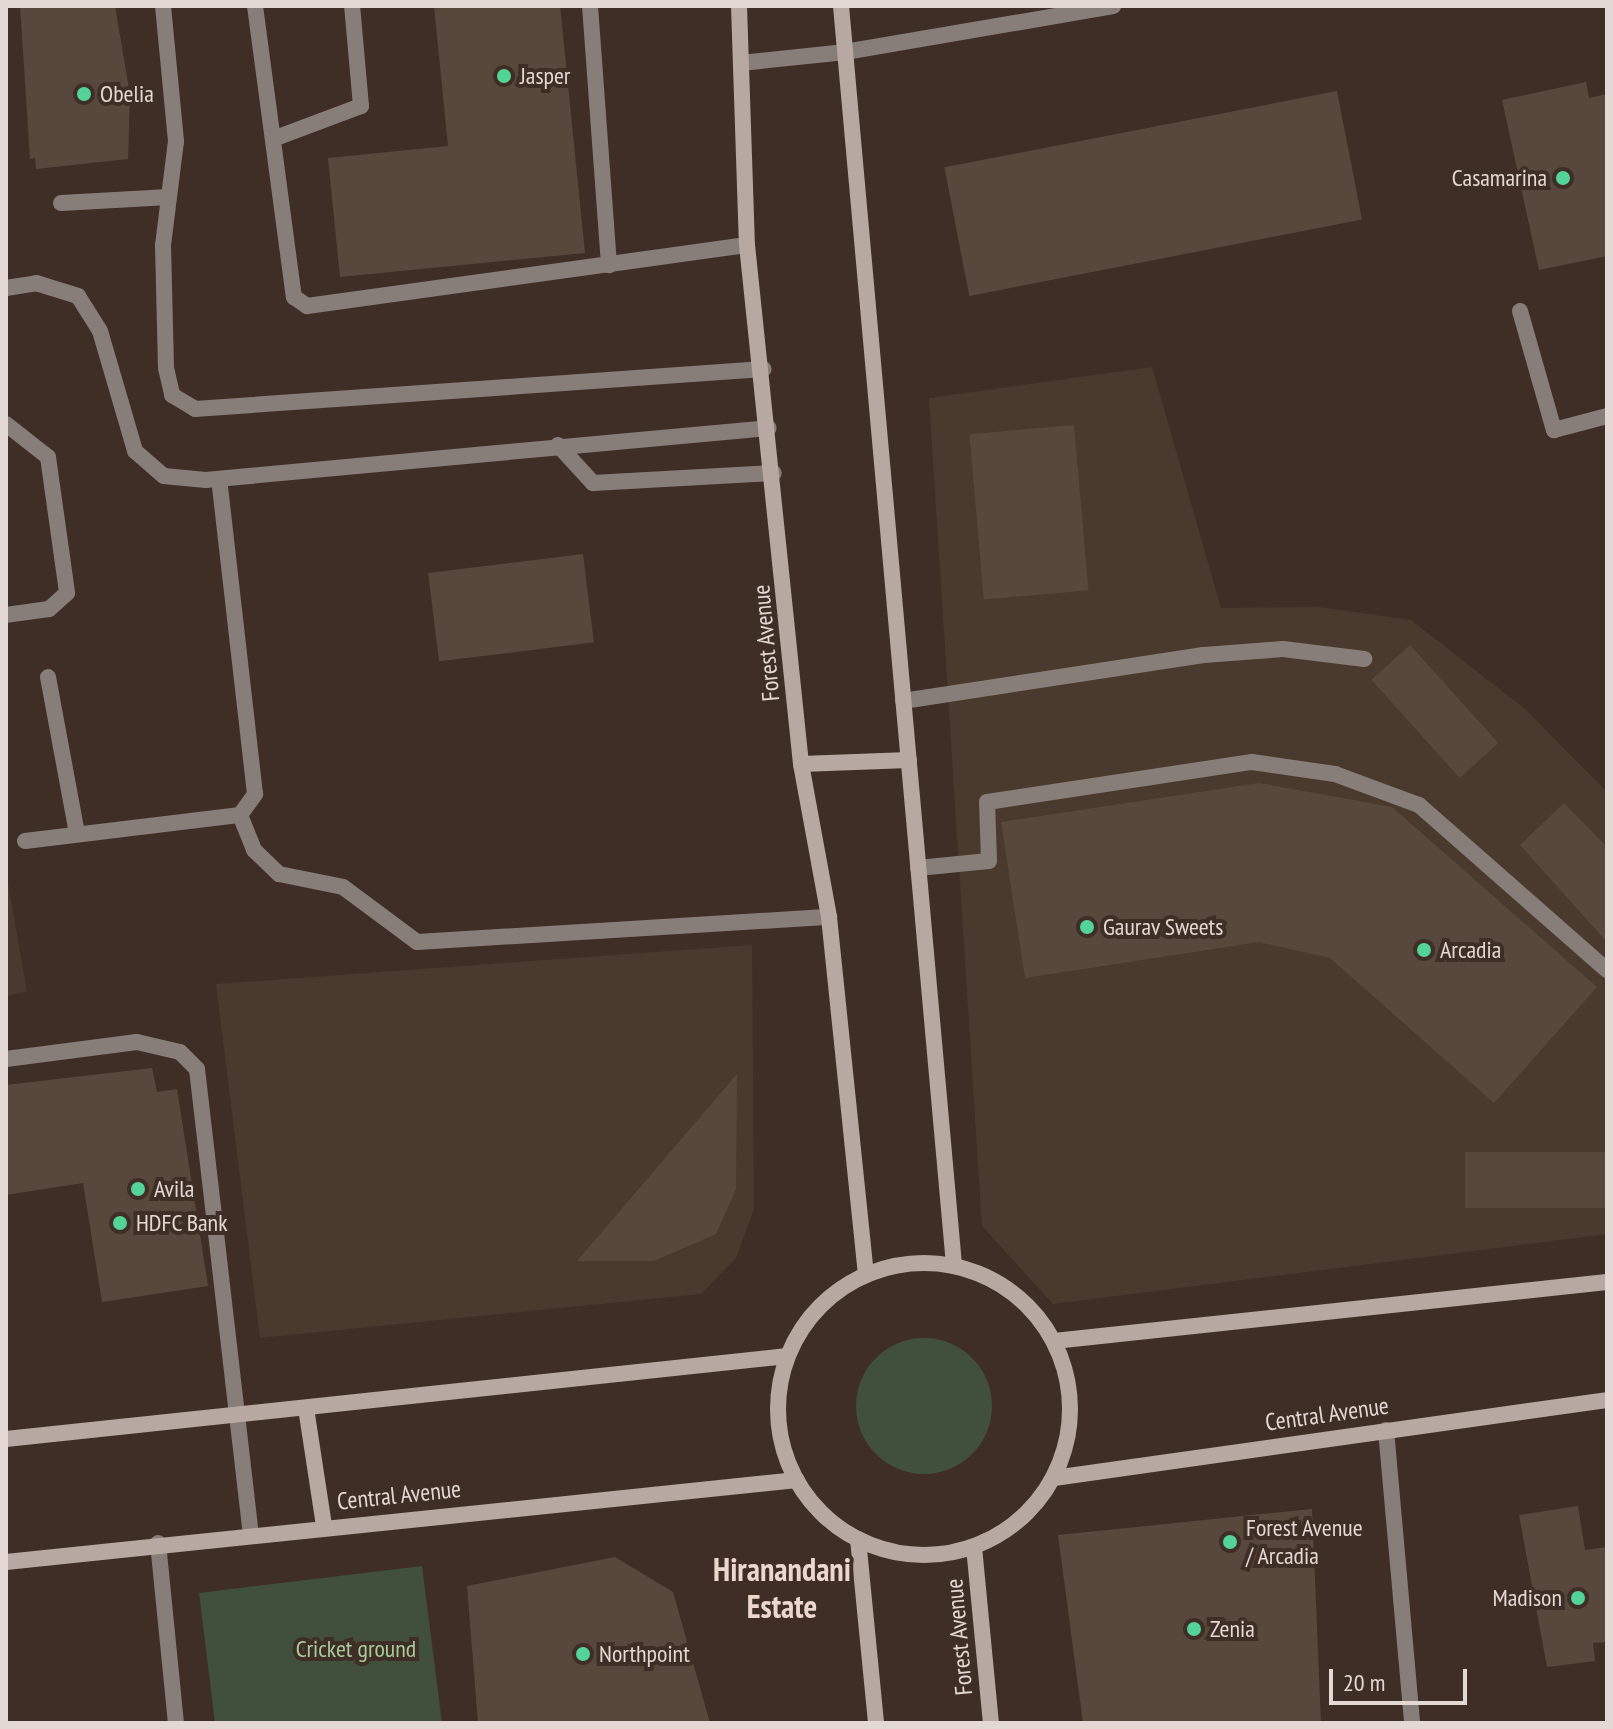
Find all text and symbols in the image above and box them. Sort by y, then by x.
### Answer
place label: Jasper [520,62,570,90]
marker: Jasper [495,67,513,85]
place label: Obelia [100,80,154,108]
marker: Obelia [75,85,93,103]
place label: Casamarina [1452,164,1547,192]
marker: Casamarina [1554,169,1572,187]
street label: Forest Avenue [747,583,785,703]
place label: Gaurav Sweets [1103,913,1224,941]
marker: Gaurav Sweets [1078,918,1096,936]
place label: Arcadia [1440,936,1501,964]
marker: Arcadia [1415,941,1433,959]
place label: Avila [154,1175,194,1203]
marker: Avila [129,1180,147,1198]
place label: HDFC Bank [136,1209,228,1237]
marker: HDFC Bank [111,1214,129,1232]
street label: Central Avenue [1263,1391,1391,1437]
street label: Central Avenue [335,1474,463,1516]
place label: Forest Avenue / Arcadia [1246,1514,1363,1570]
marker: Forest Avenue / Arcadia [1221,1533,1239,1551]
district label: Hiranandani Estate [713,1551,851,1626]
street label: Forest Avenue [940,1577,978,1697]
place label: Madison [1492,1584,1562,1612]
marker: Madison [1569,1589,1587,1607]
place label: Zenia [1210,1615,1255,1643]
marker: Zenia [1185,1620,1203,1638]
park label: Cricket ground [296,1635,416,1663]
place label: Northpoint [599,1640,690,1668]
marker: Northpoint [574,1645,592,1663]
scale bar [1333,1653,1471,1703]
text: 20 m [1343,1667,1385,1698]

